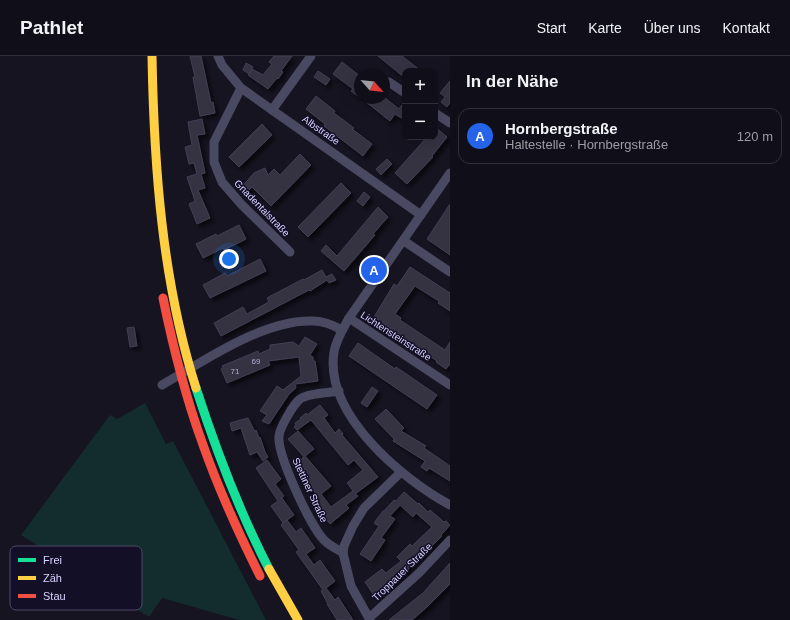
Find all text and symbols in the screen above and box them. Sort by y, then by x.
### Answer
text: Pathlet [20,17,83,38]
text: Start [537,20,566,36]
text: Karte [588,20,622,36]
text: Über uns [644,20,701,36]
text: Kontakt [723,20,770,36]
north arrow [354,68,390,104]
map controls [402,68,438,140]
button: + [402,68,438,104]
text: In der Nähe [466,72,559,91]
button: − [402,104,438,140]
street label: Albstraße [300,113,342,147]
text: Hornbergstraße [505,120,618,137]
text: A [475,129,485,144]
text: 120 m [737,129,773,144]
text: Haltestelle · Hornbergstraße [505,137,668,152]
street label: Gnadentalstraße [232,177,292,239]
your location [219,249,239,269]
pin: A [361,255,387,285]
street label: Lichtensteinstraße [359,309,434,363]
house number: 69 [252,357,261,366]
house number: 71 [231,367,240,376]
street label: Stettiner Straße [290,456,330,524]
street label: Troppauer Straße [370,540,434,603]
legend [10,546,142,610]
text: Frei [43,554,62,566]
text: Zäh [43,572,62,584]
text: Stau [43,590,66,602]

